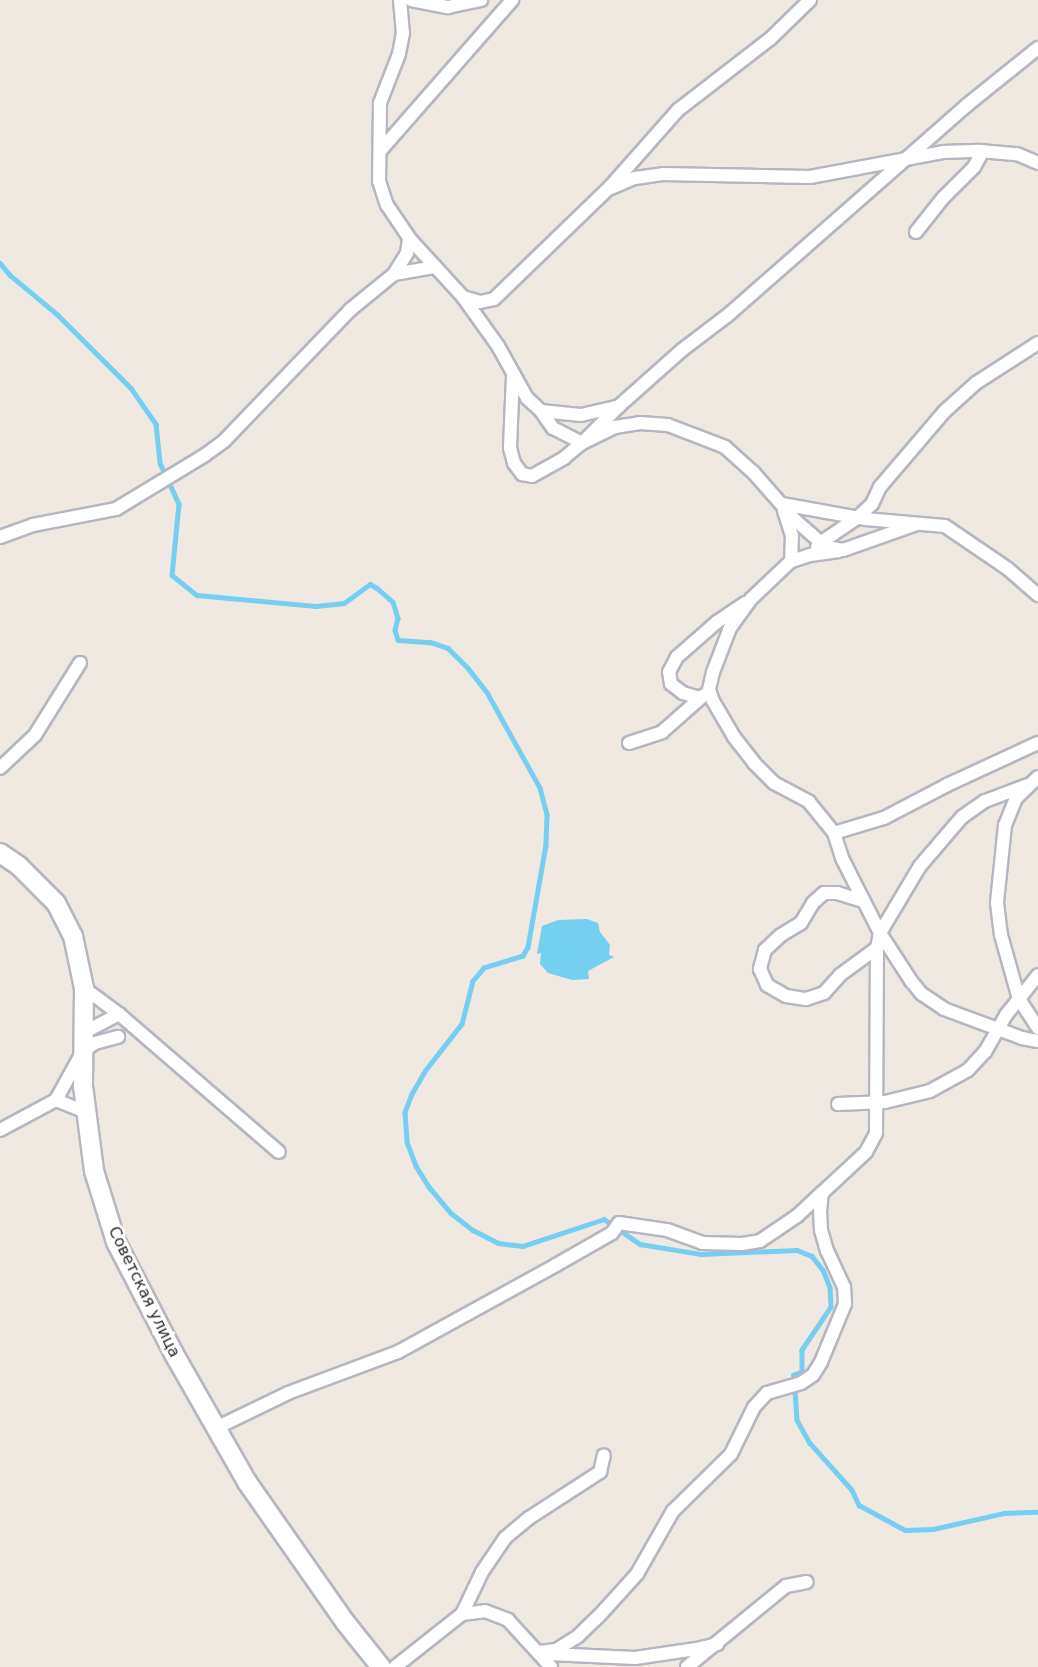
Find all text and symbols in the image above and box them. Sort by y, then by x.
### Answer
street label: Советская улица [104,1223,184,1361]

